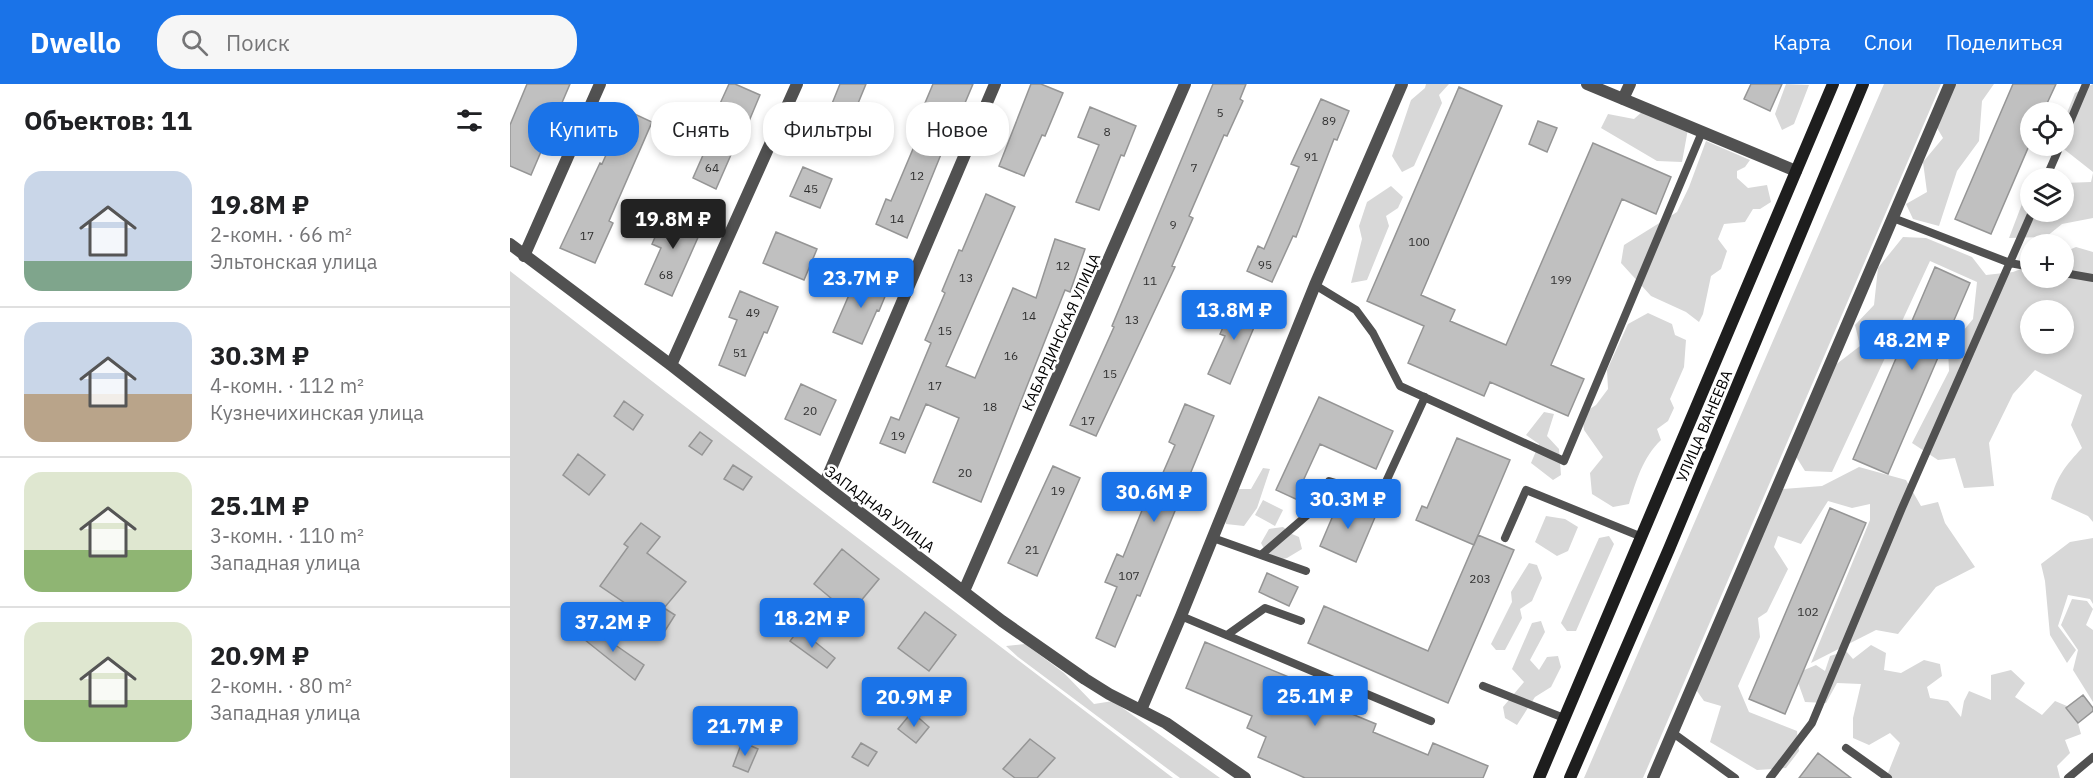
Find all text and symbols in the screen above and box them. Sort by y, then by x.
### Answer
search box [157,15,577,69]
text: Dwello [30,24,121,61]
icon: search [178,26,211,59]
text: Поиск [226,28,290,57]
text: Карта [1773,28,1831,56]
text: Слои [1864,28,1913,56]
text: Поделиться [1946,28,2063,56]
chip: Купить [528,102,639,156]
chip: Снять [651,102,751,156]
chip: Фильтры [763,102,894,156]
chip: Новое [906,102,1009,156]
map controls [2020,102,2074,354]
button: locate [2020,102,2074,156]
text: Объектов: 11 [24,103,192,137]
icon: filters [453,104,486,137]
house number: 5 [1216,105,1224,120]
house number: 89 [1322,113,1336,128]
house number: 8 [1103,124,1111,139]
house number: 91 [1304,149,1318,164]
house number: 64 [705,160,719,175]
house number: 7 [1190,160,1198,175]
house number: 12 [910,168,924,183]
button: layers [2020,168,2074,222]
house number: 45 [804,181,818,196]
text: 19.8M ₽ [210,187,309,221]
icon: home [72,195,144,267]
pin: 19.8M ₽ [618,199,728,250]
text: 19.8M ₽ [635,205,711,232]
house number: 14 [890,211,904,226]
house number: 9 [1169,217,1177,232]
text: 2-комн. · 66 m² [210,221,352,248]
house number: 17 [580,228,594,243]
house number: 100 [1408,234,1430,249]
button: + [2020,234,2074,288]
text: Эльтонская улица [210,248,377,275]
street label: КАБАРДИНСКАЯ УЛИЦА [1018,250,1105,414]
house number: 95 [1258,257,1272,272]
pin: 23.7M ₽ [806,258,916,309]
house number: 12 [1056,258,1070,273]
text: 23.7M ₽ [823,264,899,291]
house number: 68 [659,267,673,282]
house number: 13 [959,270,973,285]
house number: 199 [1550,272,1572,287]
house number: 11 [1143,273,1157,288]
pin: 13.8M ₽ [1179,290,1289,341]
text: 13.8M ₽ [1196,296,1272,323]
button: − [2020,300,2074,354]
house number: 49 [746,305,760,320]
house number: 14 [1022,308,1036,323]
house number: 13 [1125,312,1139,327]
pin: 48.2M ₽ [1857,320,1967,371]
house number: 15 [938,323,952,338]
text: 48.2M ₽ [1874,326,1950,353]
text: 30.3M ₽ [210,338,309,372]
house number: 51 [733,345,747,360]
icon: home [72,346,144,418]
house number: 16 [1004,348,1018,363]
house number: 15 [1103,366,1117,381]
street label: УЛИЦА ВАНЕЕВА [1672,367,1736,485]
text: 4-комн. · 112 m² [210,372,364,399]
house number: 17 [928,378,942,393]
text: Кузнечихинская улица [210,399,424,426]
house number: 18 [983,399,997,414]
house number: 20 [803,403,817,418]
house number: 17 [1081,413,1095,428]
house number: 19 [891,428,905,443]
street label: ЗАПАДНАЯ УЛИЦА [821,462,939,557]
house number: 20 [958,465,972,480]
pin: 30.6M ₽ [1099,472,1209,523]
text: 30.6M ₽ [1116,478,1192,505]
pin: 30.3M ₽ [1293,479,1403,530]
house number: 19 [1051,483,1065,498]
text: 30.3M ₽ [1310,485,1386,512]
text: 25.1M ₽ [210,488,309,522]
icon: home [72,496,144,568]
text: 3-комн. · 110 m² [210,522,364,549]
house number: 21 [1025,542,1039,557]
text: Западная улица [210,549,360,576]
house number: 107 [1118,568,1140,583]
house number: 203 [1469,571,1491,586]
pin: 18.2M ₽ [757,598,867,649]
pin: 37.2M ₽ [558,602,668,653]
text: 18.2M ₽ [774,604,850,631]
house number: 102 [1797,604,1819,619]
text: 37.2M ₽ [575,608,651,635]
text: 20.9M ₽ [210,638,309,672]
icon: home [72,646,144,718]
text: 2-комн. · 80 m² [210,672,352,699]
pin: 25.1M ₽ [1260,676,1370,727]
pin: 20.9M ₽ [859,677,969,728]
text: 25.1M ₽ [1277,682,1353,709]
text: 20.9M ₽ [876,683,952,710]
text: Западная улица [210,699,360,726]
pin: 21.7M ₽ [690,706,800,757]
text: 21.7M ₽ [707,712,783,739]

